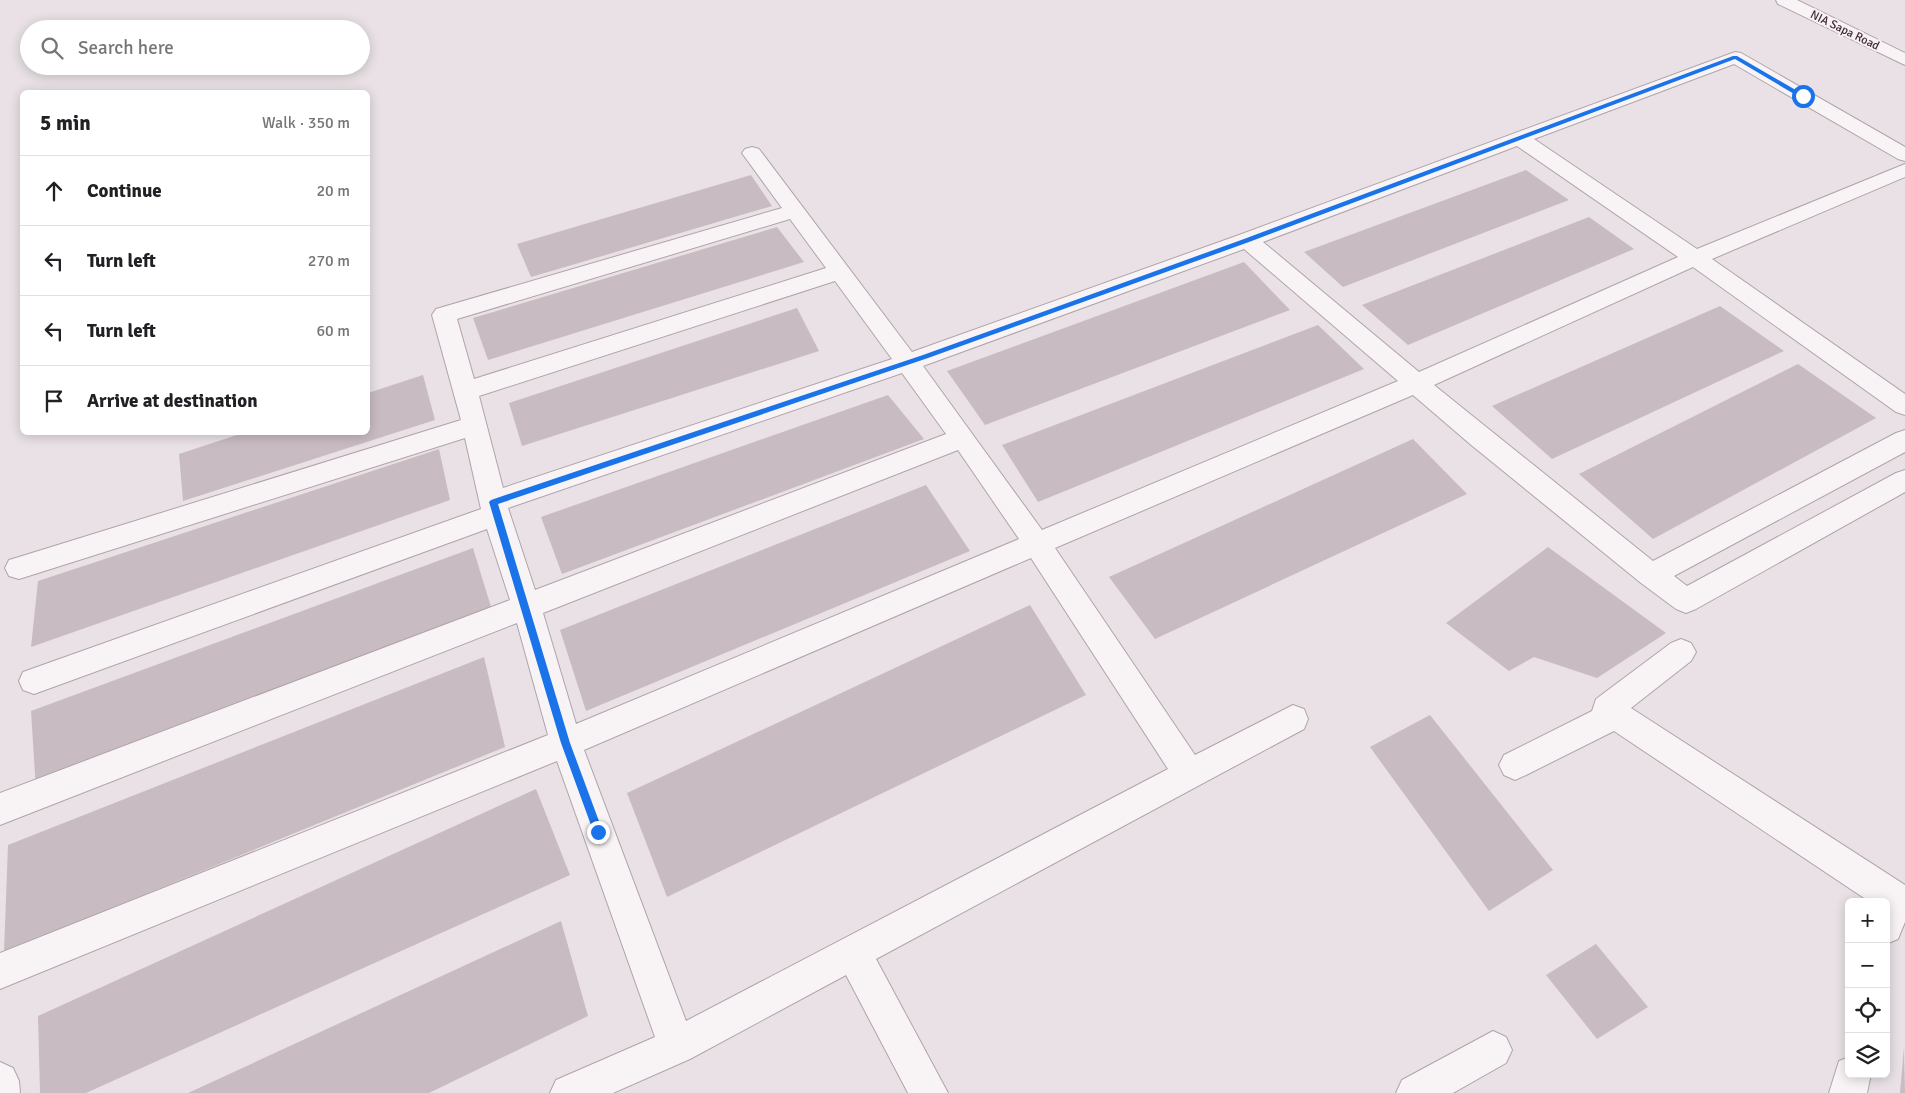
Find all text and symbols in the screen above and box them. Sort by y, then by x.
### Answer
street label: NIA Sapa Road [1808,7,1882,54]
search box [20,20,370,75]
icon: search [38,34,66,62]
text: Search here [78,36,174,60]
route start [1792,85,1815,108]
text: 5 min [40,110,91,136]
text: Walk · 350 m [262,113,350,133]
icon: ahead [40,177,68,205]
text: Continue [87,179,162,203]
text: 20 m [316,181,350,201]
icon: left [40,247,68,275]
text: Turn left [87,249,156,273]
text: 270 m [308,251,350,271]
icon: left [40,317,68,345]
text: Turn left [87,319,156,343]
text: 60 m [316,321,350,341]
icon: arrive [40,387,68,415]
text: Arrive at destination [87,389,258,413]
route end [587,821,610,844]
map controls [1845,898,1890,1078]
button: + [1845,898,1890,943]
button: − [1845,943,1890,988]
button: locate [1845,988,1890,1033]
button: layers [1845,1033,1890,1078]

